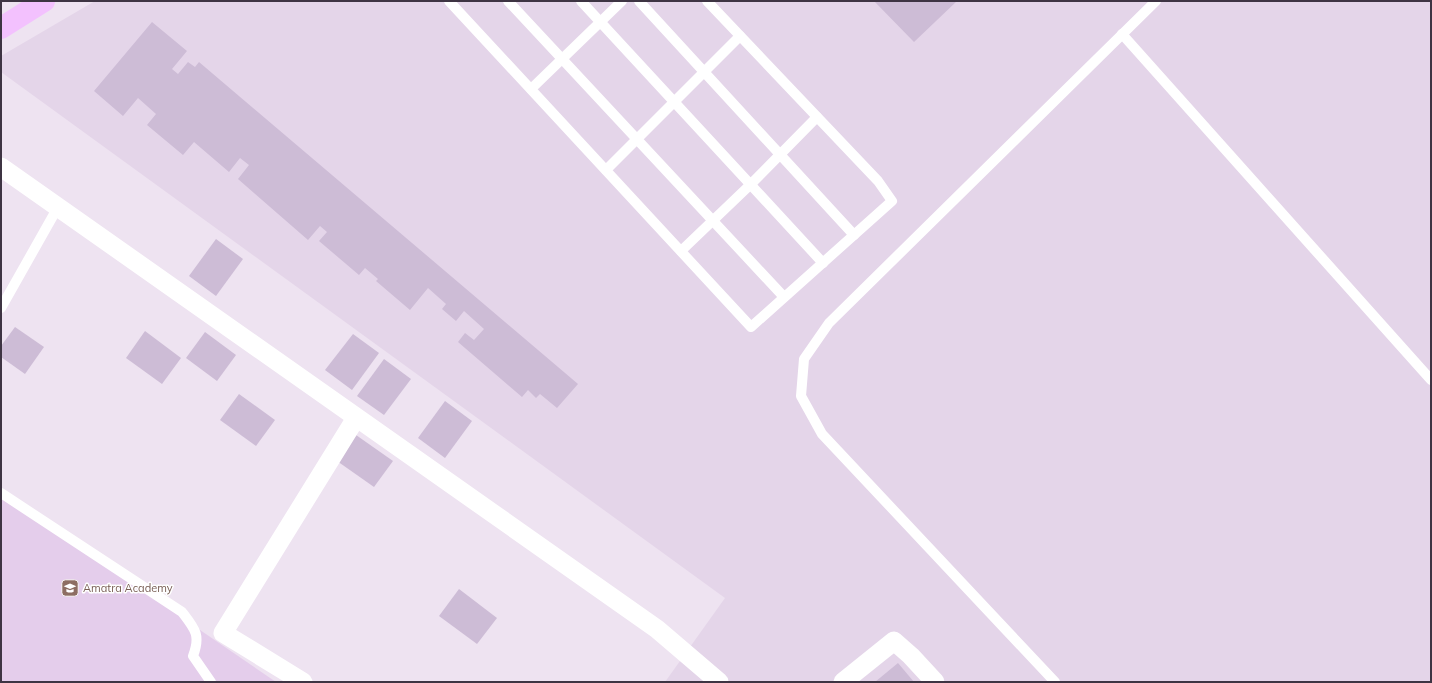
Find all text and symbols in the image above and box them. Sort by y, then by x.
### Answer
school or university icon: Amatra Academy [60,578,80,598]
place label: Amatra Academy [83,581,173,595]

